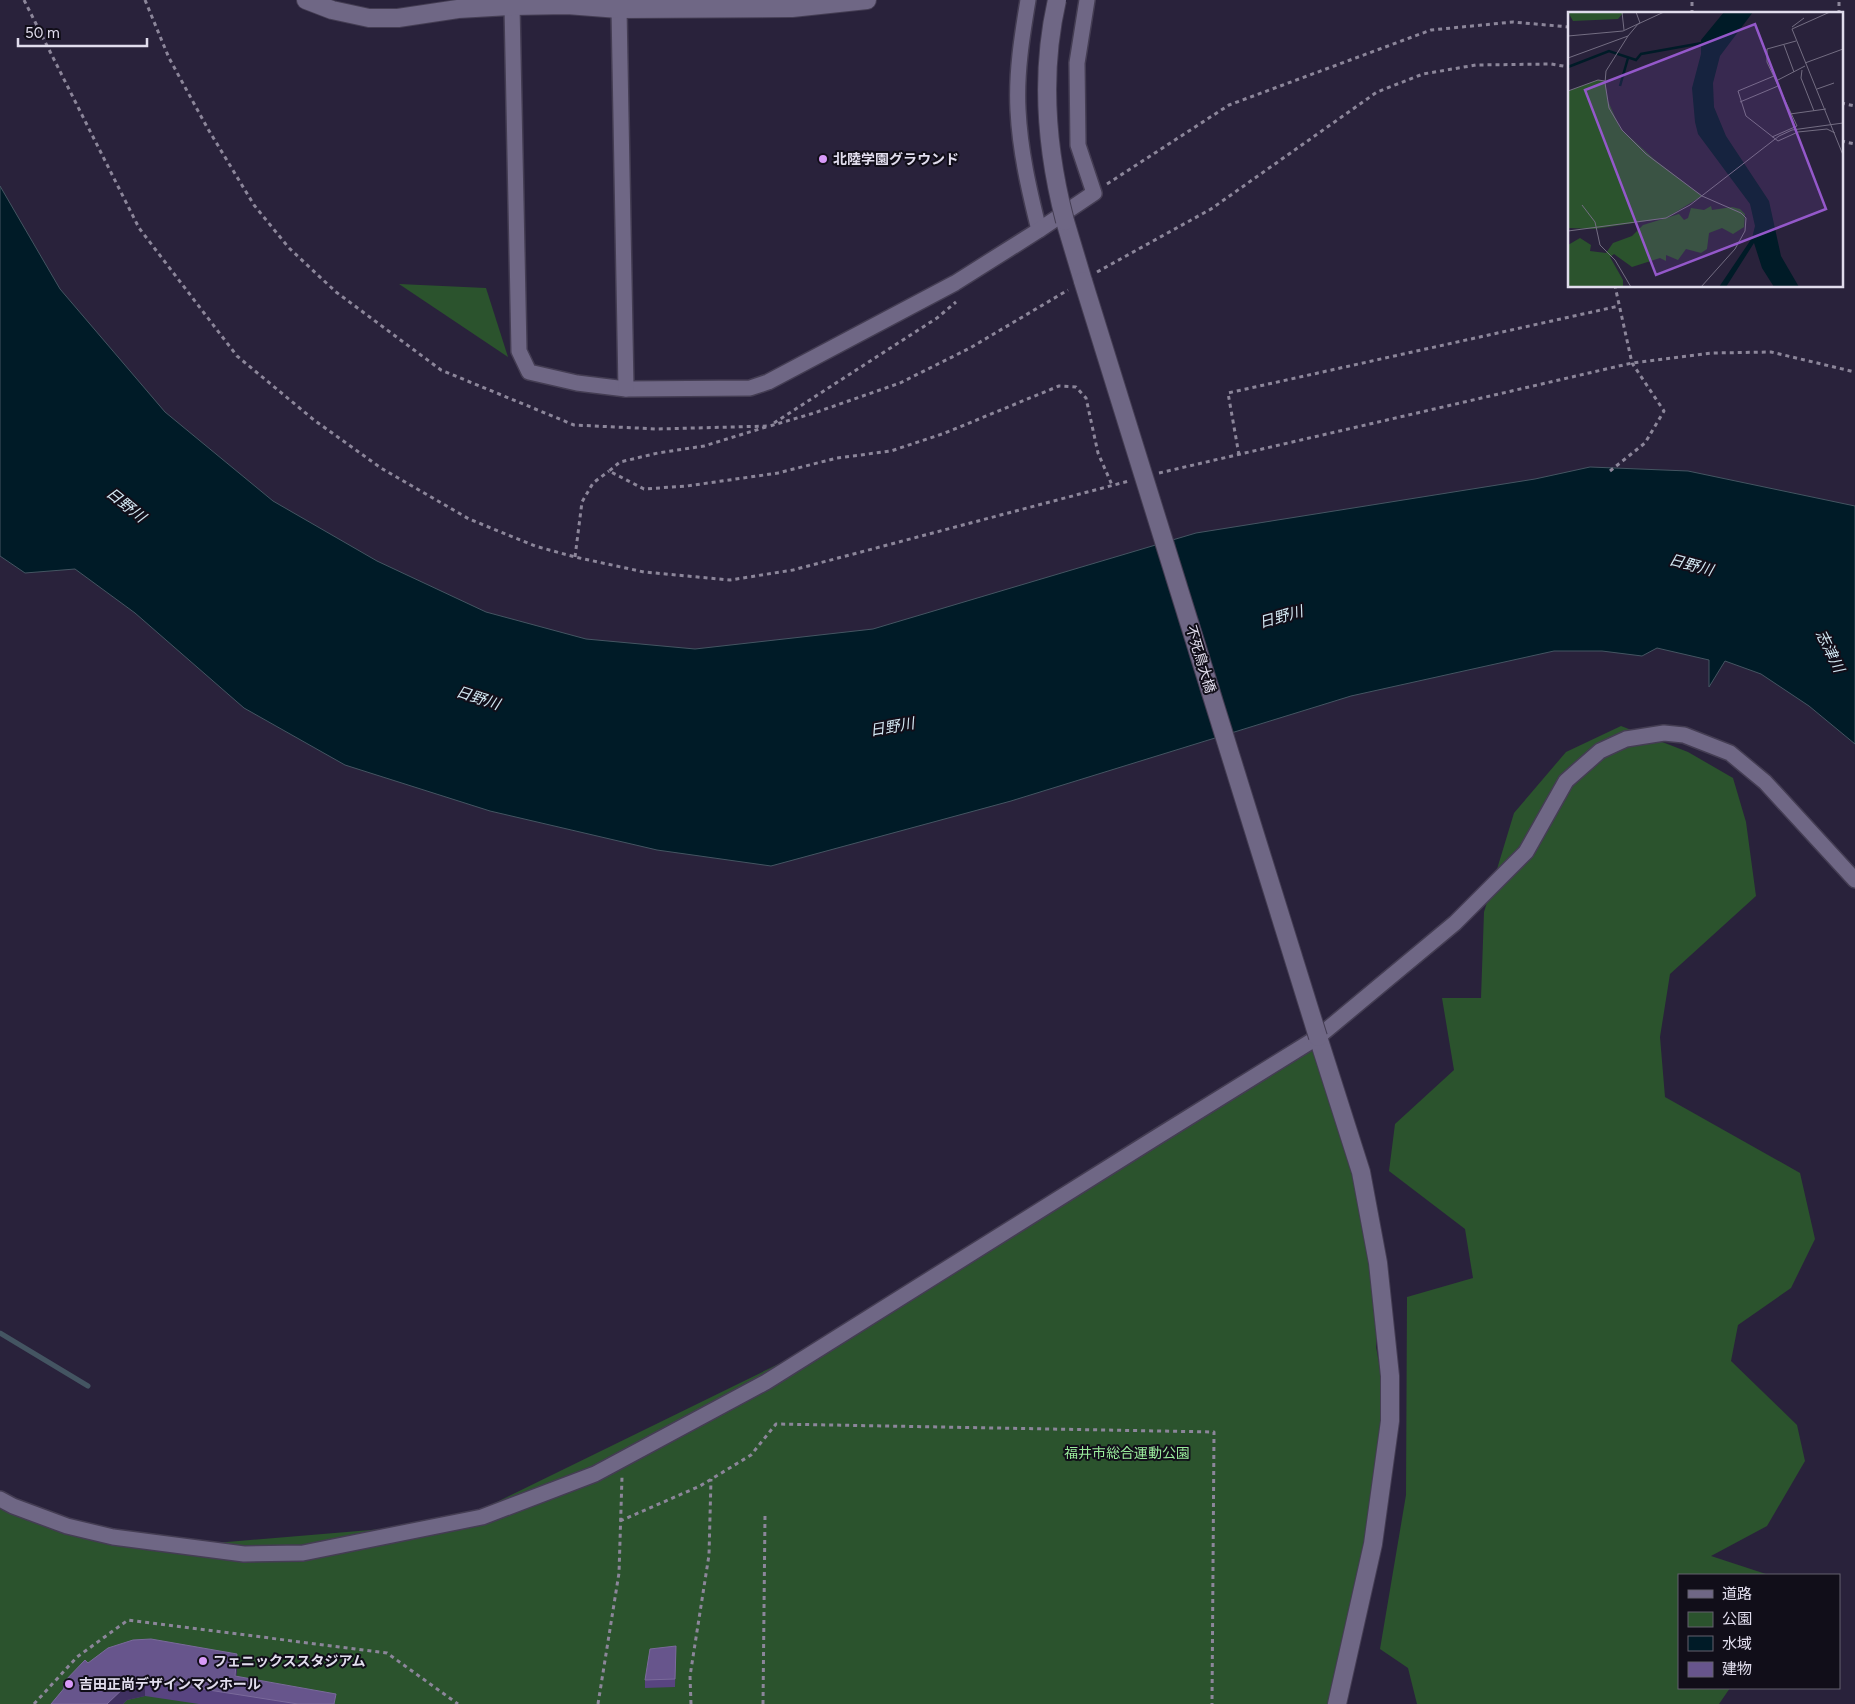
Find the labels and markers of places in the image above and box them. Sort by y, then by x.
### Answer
place label: 北陸学園グラウンド [833,151,959,168]
marker: 北陸学園グラウンド [817,153,829,165]
place label: フェニックススタジアム [213,1653,366,1670]
marker: フェニックススタジアム [197,1655,209,1667]
place label: 吉田正尚デザインマンホール [79,1676,261,1693]
marker: 吉田正尚デザインマンホール [63,1678,75,1690]

